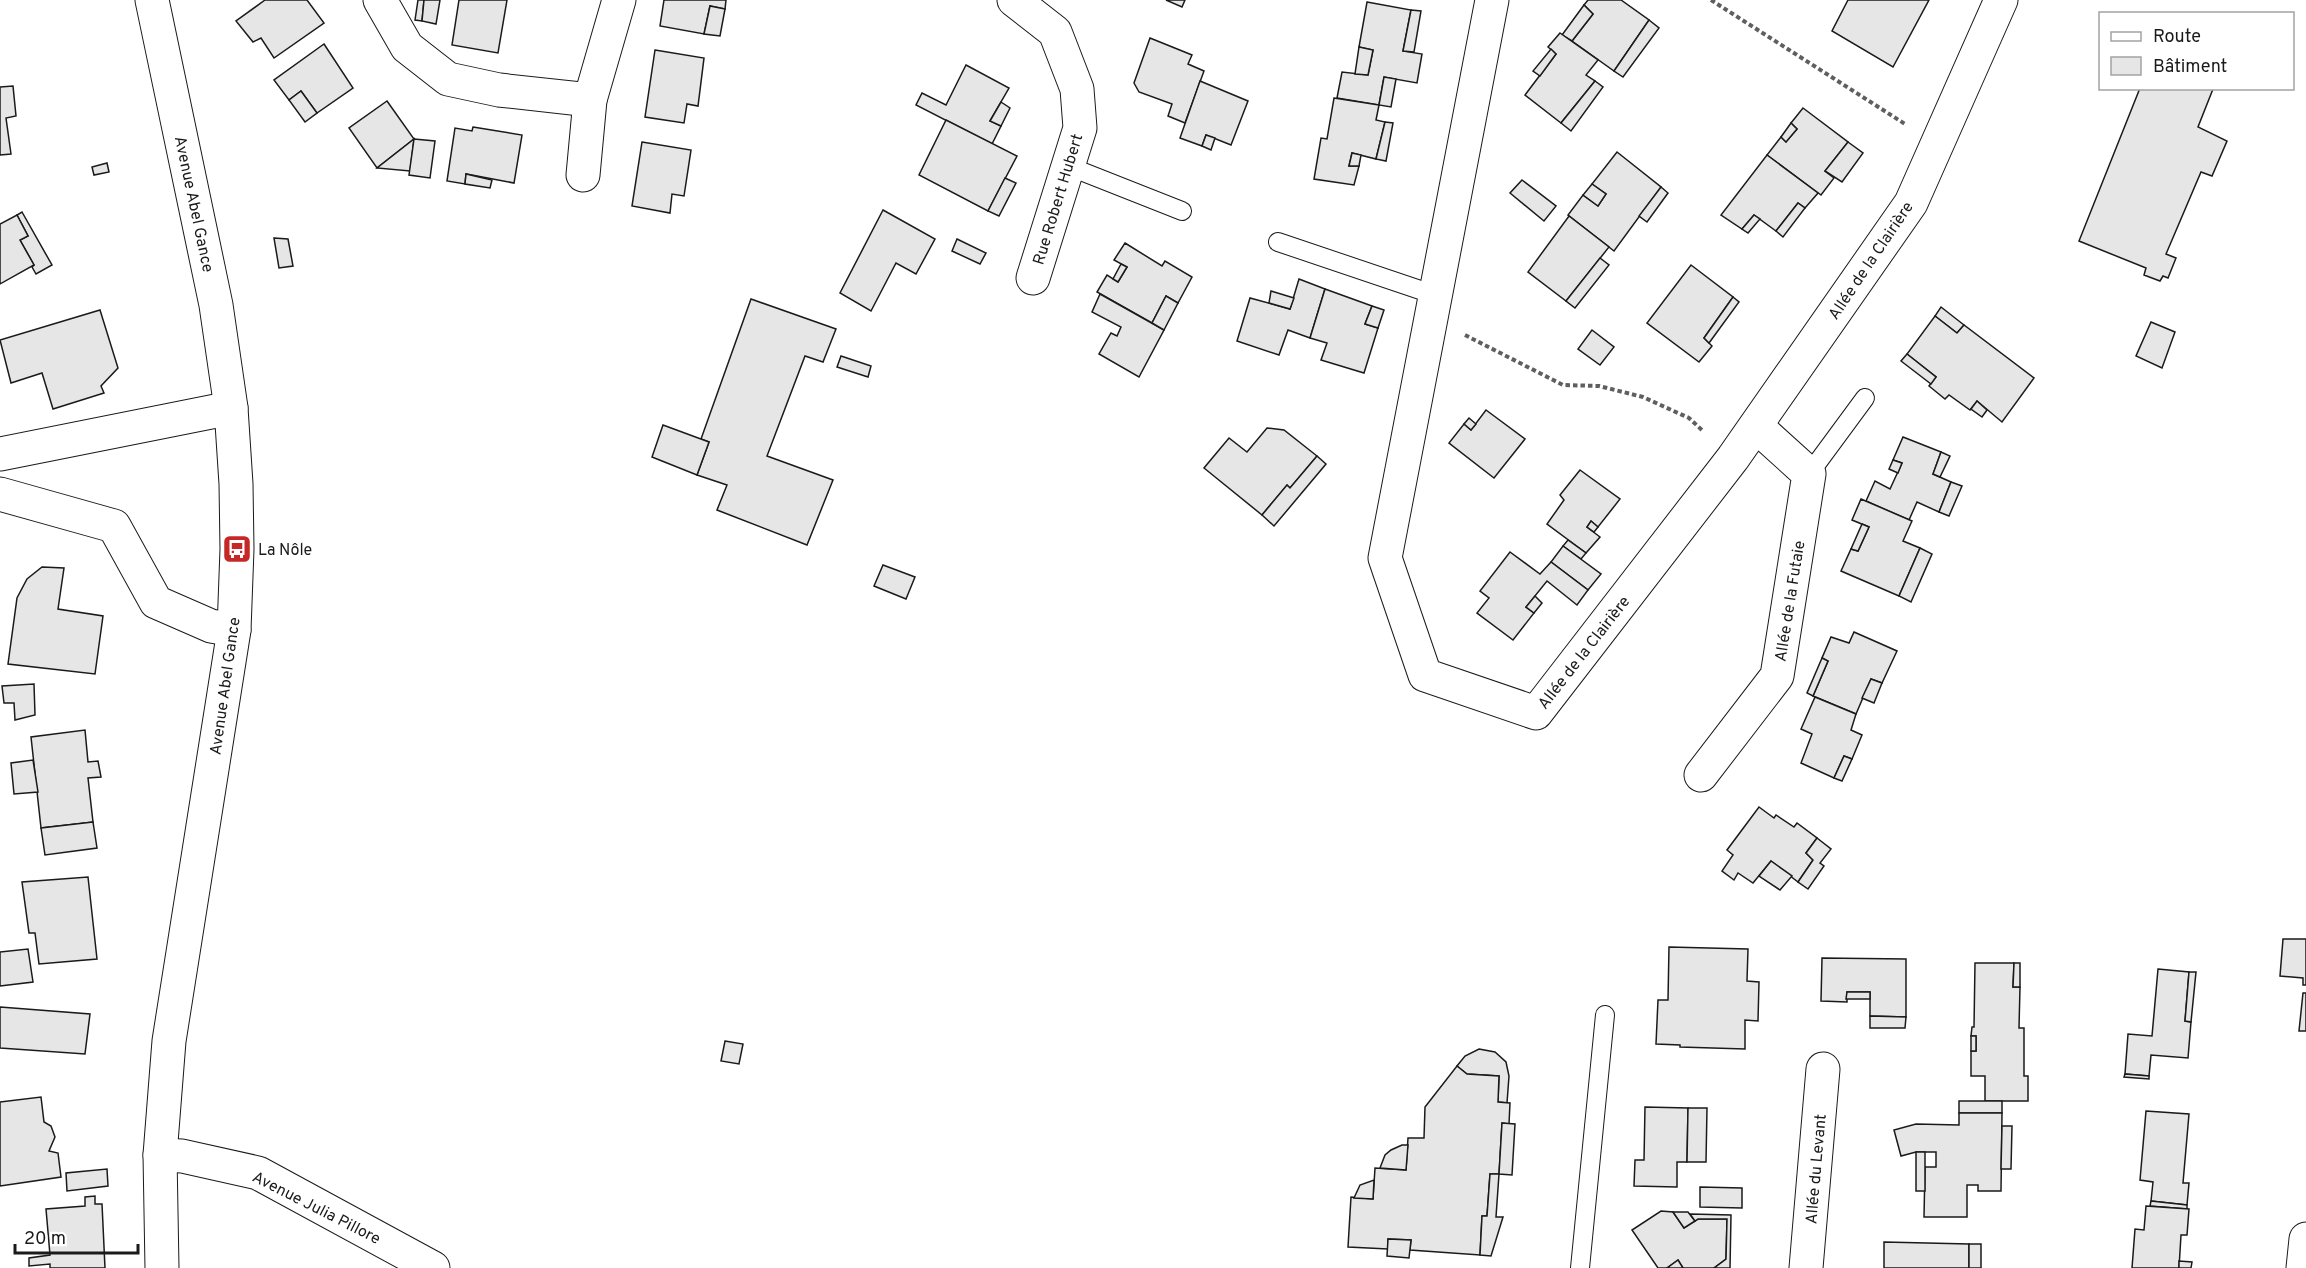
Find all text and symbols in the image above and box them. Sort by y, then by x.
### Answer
legend [2099,12,2294,90]
text: Route [2153,26,2201,49]
text: Bâtiment [2153,56,2227,79]
street label: Rue Robert Hubert [1029,132,1088,267]
street label: Avenue Abel Gance [169,134,217,274]
street label: Allée de la Clairière [1825,198,1919,324]
bus stop icon: La Nôle [221,533,253,565]
street label: Allée de la Futaie [1772,539,1810,663]
place label: La Nôle [258,541,312,561]
street label: Allée de la Clairière [1534,593,1635,714]
street label: Avenue Abel Gance [206,616,246,756]
street label: Allée du Levant [1802,1113,1832,1225]
street label: Avenue Julia Pillore [249,1168,384,1250]
scale bar [15,1217,138,1255]
text: 20 m [24,1228,66,1251]

